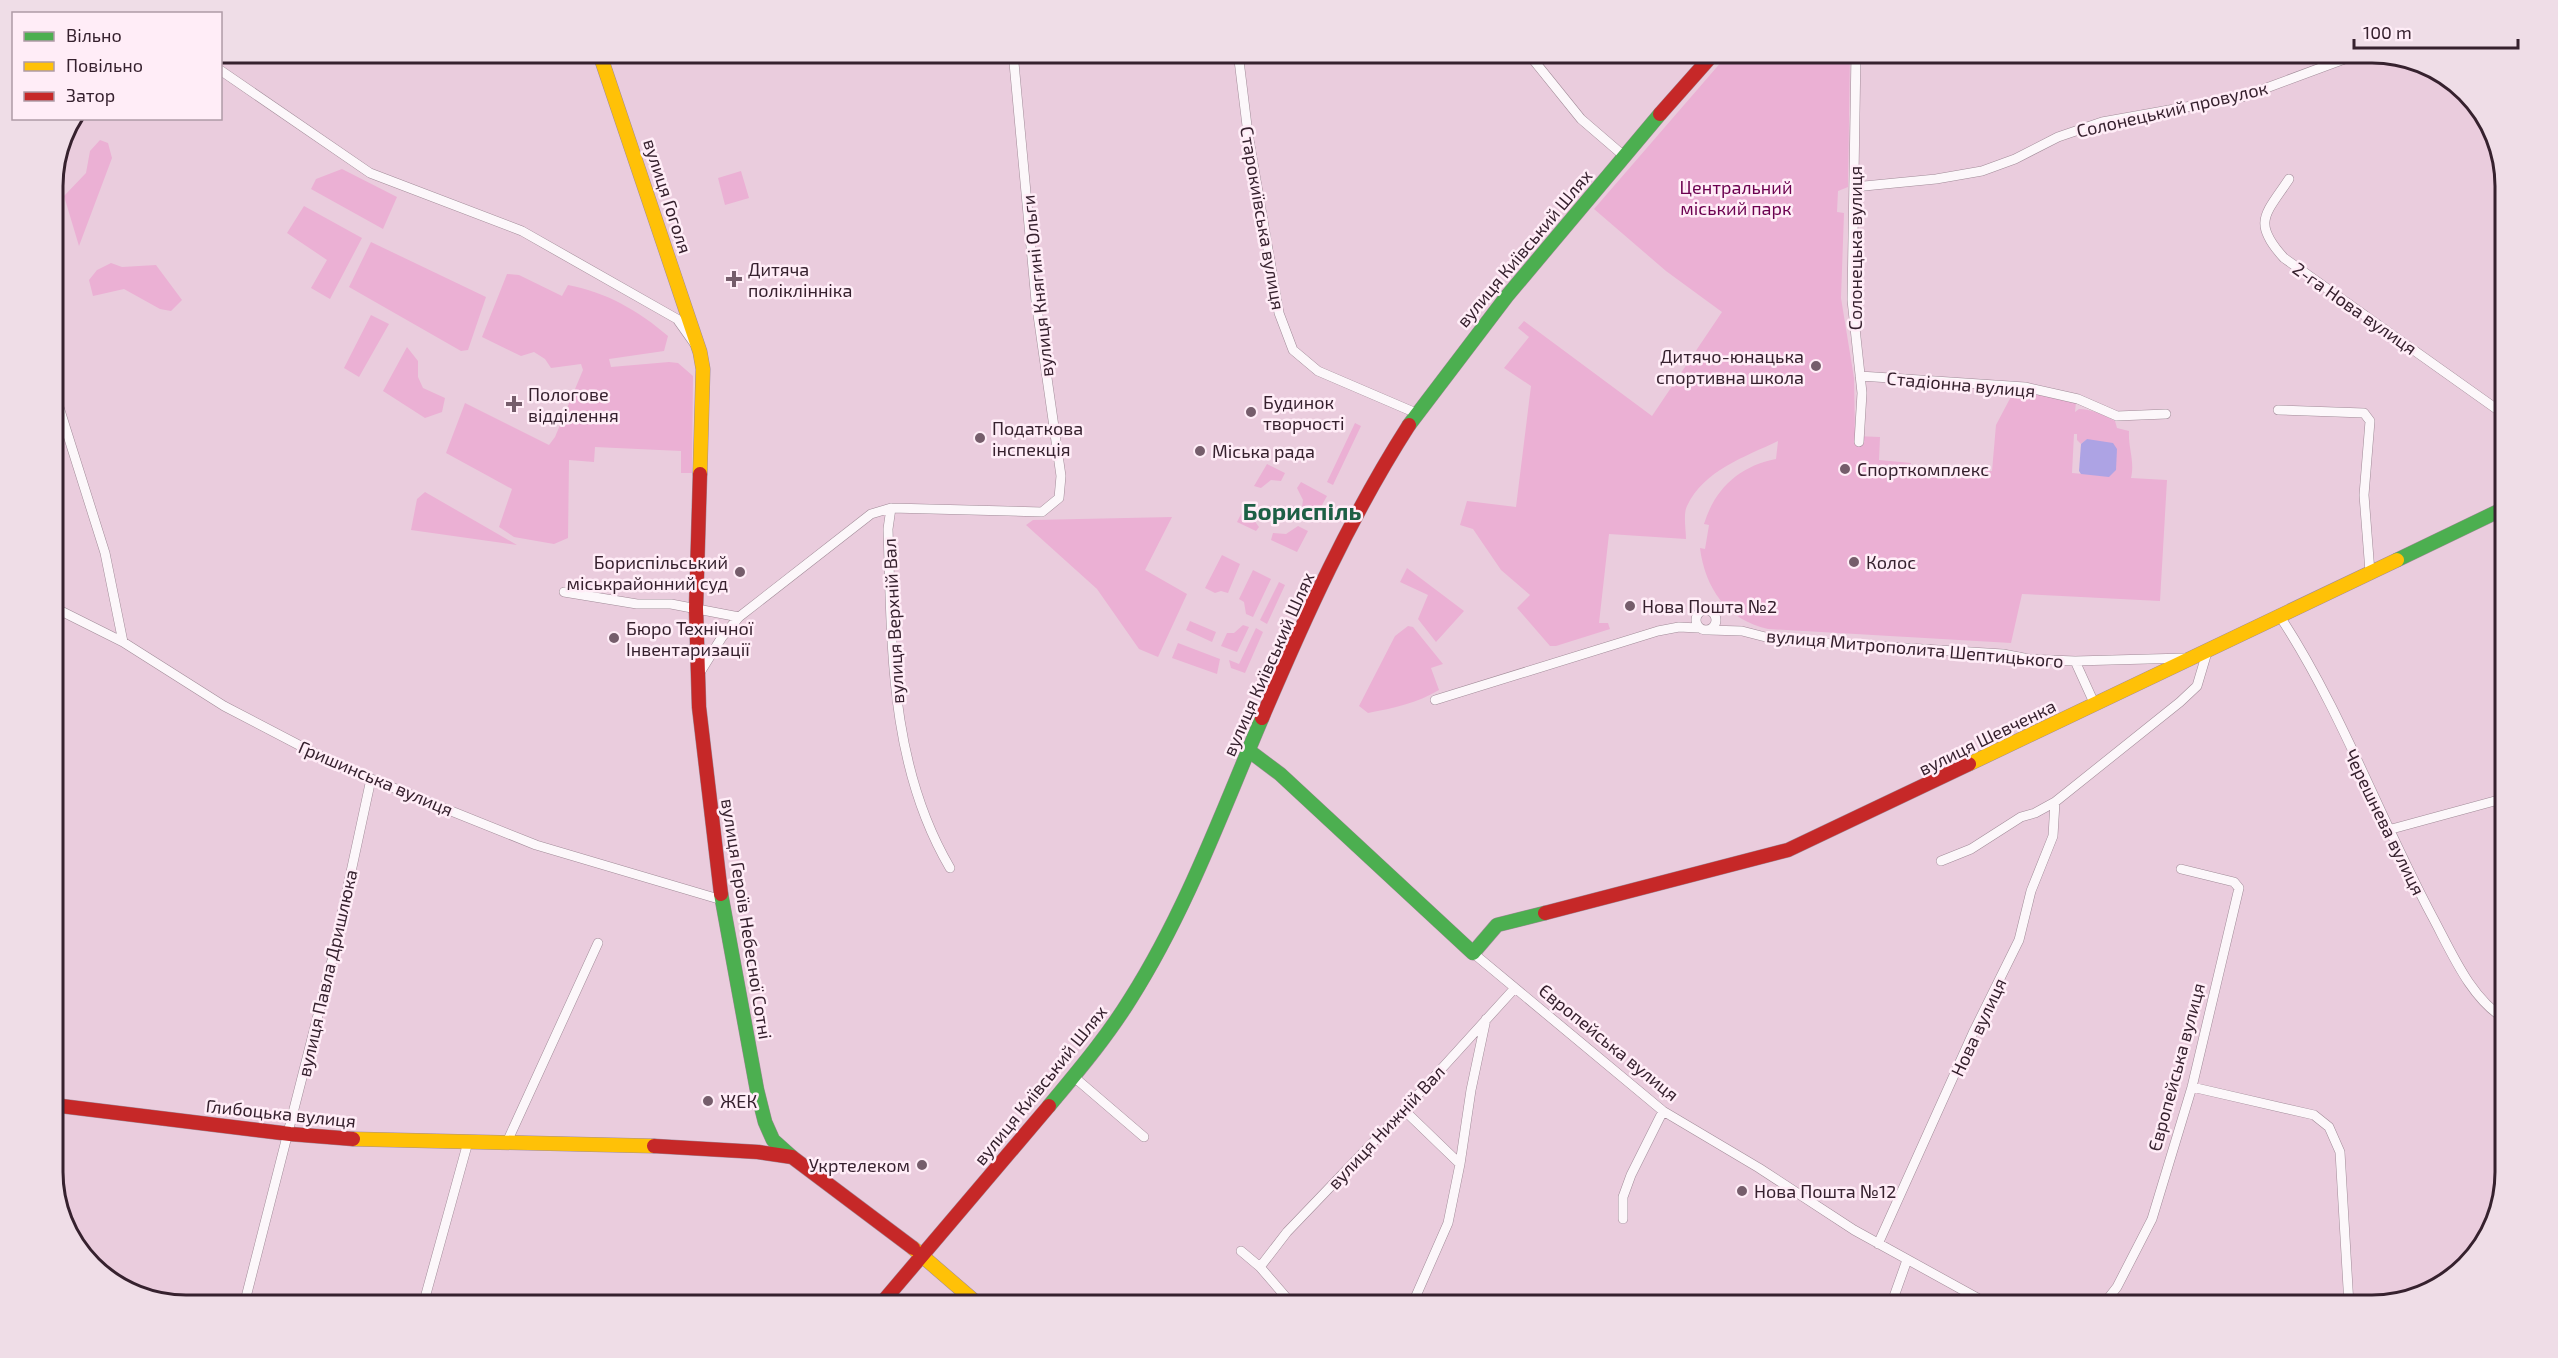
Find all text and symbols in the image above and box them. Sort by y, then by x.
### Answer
legend [12,12,222,120]
scale bar [2354,12,2518,50]
text: 100 m [2363,21,2412,43]
text: Вільно [66,24,122,46]
text: Повільно [66,54,143,76]
street label: Солонецький провулок [2074,76,2270,142]
text: Затор [66,84,115,106]
street label: Старокиївська вулиця [1236,124,1290,312]
street label: вулиця Гоголя [639,136,697,256]
street label: вулиця Київський Шлях [1452,164,1597,331]
street label: Солонецька вулиця [1844,166,1866,330]
park label: Центральний міський парк [1680,176,1792,219]
street label: вулиця Княгині Ольги [1016,194,1058,378]
street label: 2-га Нова вулиця [2289,257,2421,359]
place label: Дитяча поліклінніка [748,258,852,301]
marker: Дитяча поліклінніка [725,270,743,288]
place label: Дитячо-юнацька спортивна школа [1656,345,1804,388]
marker: Дитячо-юнацька спортивна школа [1809,359,1823,373]
street label: Стадіонна вулиця [1886,367,2036,401]
place label: Пологове відділення [528,383,619,426]
place label: Будинок творчості [1263,391,1345,434]
marker: Пологове відділення [505,395,523,413]
marker: Будинок творчості [1244,405,1258,419]
place label: Податкова інспекція [992,417,1083,460]
marker: Податкова інспекція [973,431,987,445]
place label: Міська рада [1212,440,1315,462]
marker: Міська рада [1193,444,1207,458]
place label: Спорткомплекс [1857,458,1989,480]
marker: Спорткомплекс [1838,462,1852,476]
district label: Бориспіль [1243,496,1361,525]
street label: вулиця Верхній Вал [878,538,908,704]
place label: Бориспільський міськрайонний суд [567,551,728,594]
place label: Колос [1866,551,1916,573]
marker: Колос [1847,555,1861,569]
marker: Бориспільський міськрайонний суд [733,565,747,579]
street label: вулиця Київський Шлях [1217,568,1319,759]
place label: Нова Пошта №2 [1642,595,1777,617]
marker: Нова Пошта №2 [1623,599,1637,613]
place label: Бюро Технічної Інвентаризації [626,617,754,660]
street label: вулиця Митрополита Шептицького [1765,624,2065,672]
marker: Бюро Технічної Інвентаризації [607,631,621,645]
street label: вулиця Шевченка [1915,694,2059,780]
street label: Гришинська вулиця [295,735,457,821]
street label: Черешнева вулиця [2340,745,2430,899]
street label: вулиця Героїв Небесної Сотні [717,797,777,1041]
street label: вулиця Павла Дришлюка [292,867,362,1079]
street label: Нова вулиця [1946,974,2010,1080]
street label: Європейська вулиця [1535,979,1683,1105]
street label: Європейська вулиця [2143,980,2209,1154]
street label: вулиця Київський Шлях [969,1000,1111,1169]
street label: вулиця Нижній Вал [1323,1060,1449,1194]
place label: ЖЕК [720,1090,757,1112]
street label: Глибоцька вулиця [205,1094,357,1132]
marker: ЖЕК [701,1094,715,1108]
place label: Укртелеком [809,1154,910,1176]
marker: Укртелеком [915,1158,929,1172]
place label: Нова Пошта №12 [1754,1180,1896,1202]
marker: Нова Пошта №12 [1735,1184,1749,1198]

